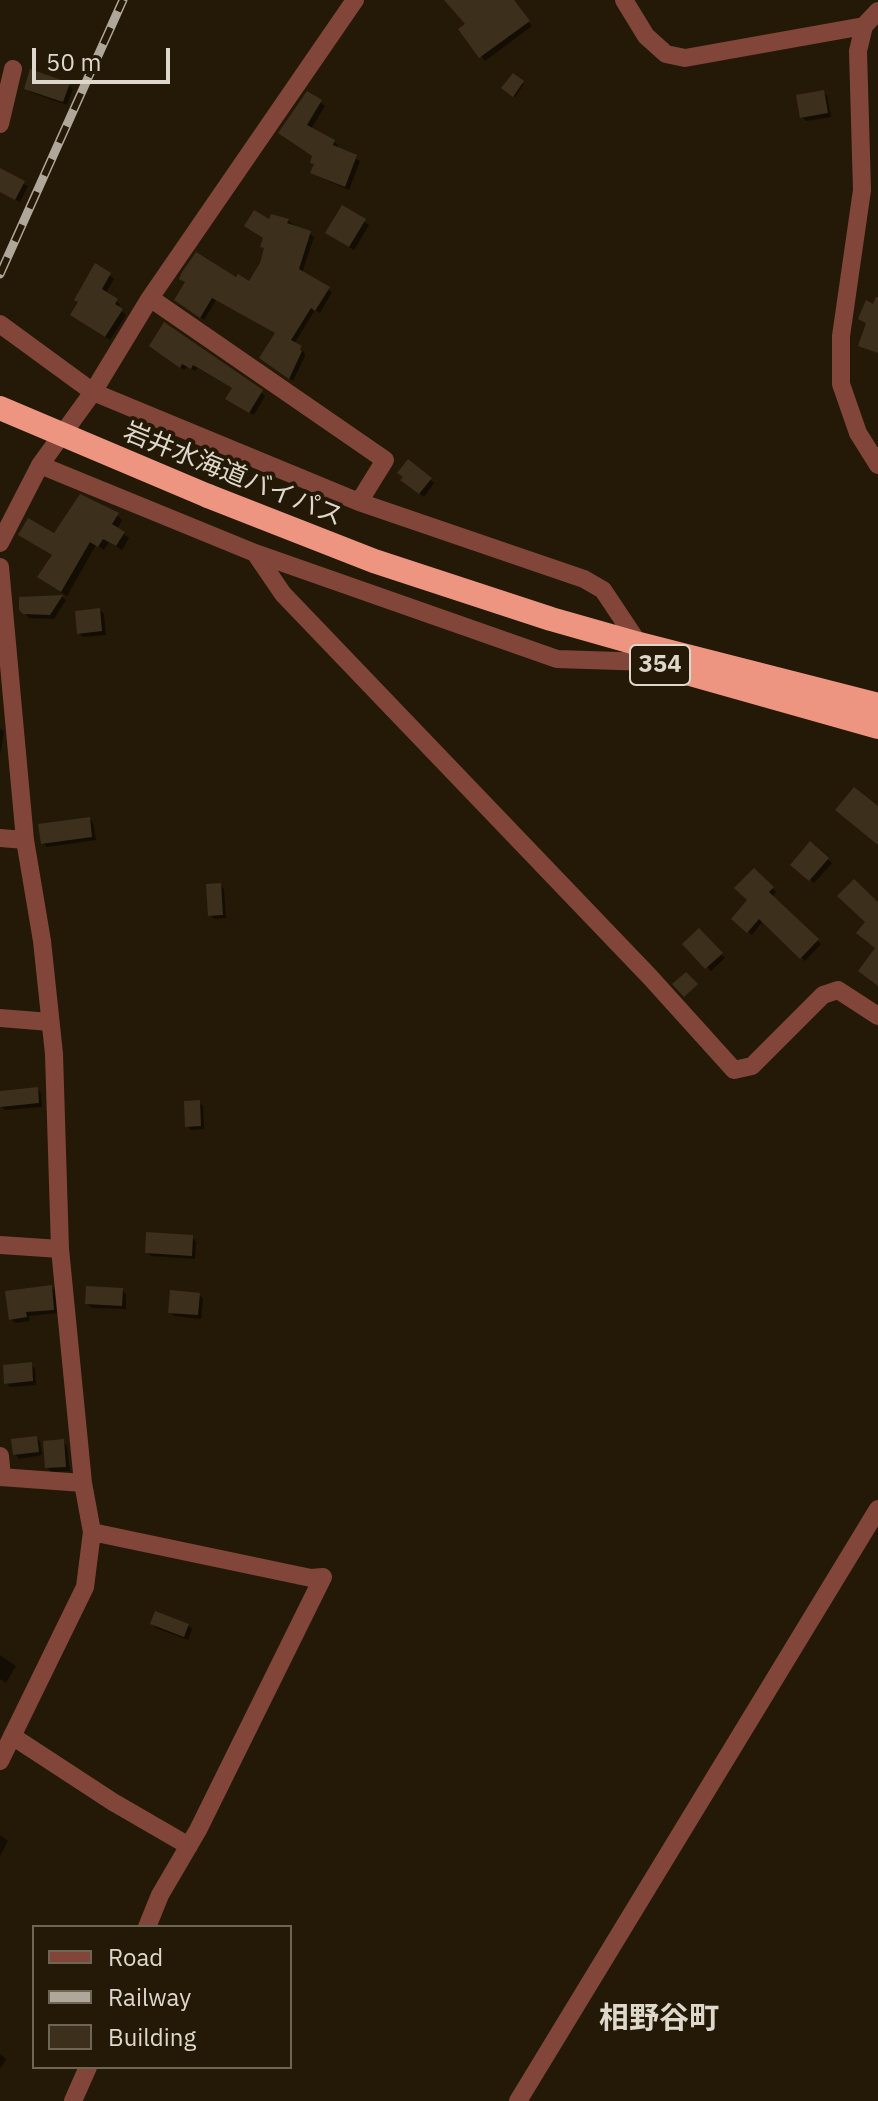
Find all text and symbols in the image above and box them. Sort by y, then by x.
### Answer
scale bar [36,32,174,82]
text: 50 m [46,46,101,78]
street label: 岩井水海道バイパス [119,417,347,533]
road number: 354 [630,645,690,685]
legend [32,1925,292,2069]
text: Road [108,1941,163,1973]
text: Railway [108,1981,191,2013]
district label: 相野谷町 [599,2001,719,2037]
text: Building [108,2021,196,2053]

